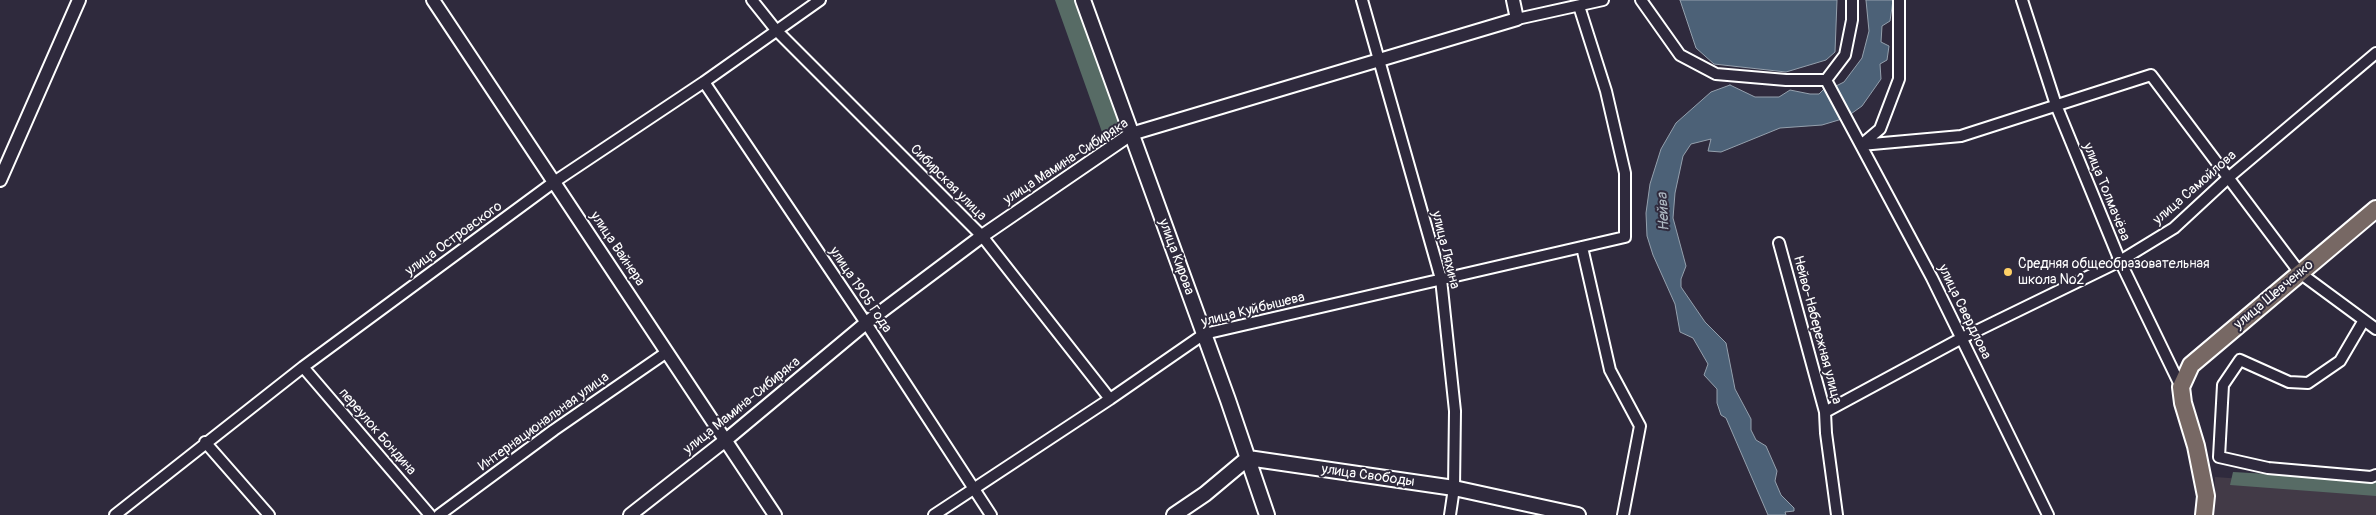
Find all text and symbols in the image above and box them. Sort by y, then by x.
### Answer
street label: улица Мамина-Сибиряка [1000,115,1132,209]
street label: улица Толмачёва [2079,140,2133,244]
street label: Сибирская улица [906,141,990,225]
street label: улица Самойлова [2150,147,2240,229]
water label: Нейва [1654,192,1674,232]
street label: улица Островского [402,198,506,280]
street label: улица Вайнера [586,209,648,289]
street label: улица Ляхина [1427,209,1463,291]
street label: улица Кирова [1154,217,1198,297]
street label: улица 1905 Года [825,244,895,336]
street label: Нейво-Набережная улица [1789,254,1845,406]
place label: Средняя общеобразовательная школа №2 [2018,256,2210,288]
street label: улица Шевченко [2231,257,2317,333]
street label: улица Свердлова [1934,262,1994,362]
marker: Средняя общеобразовательная школа №2 [2002,266,2014,278]
street label: улица Куйбышева [1200,289,1306,331]
street label: улица Мамина-Сибиряка [680,354,804,458]
street label: Интернациональная улица [475,369,613,475]
street label: переулок Бондина [335,385,419,479]
street label: улица Свободы [1320,461,1416,491]

